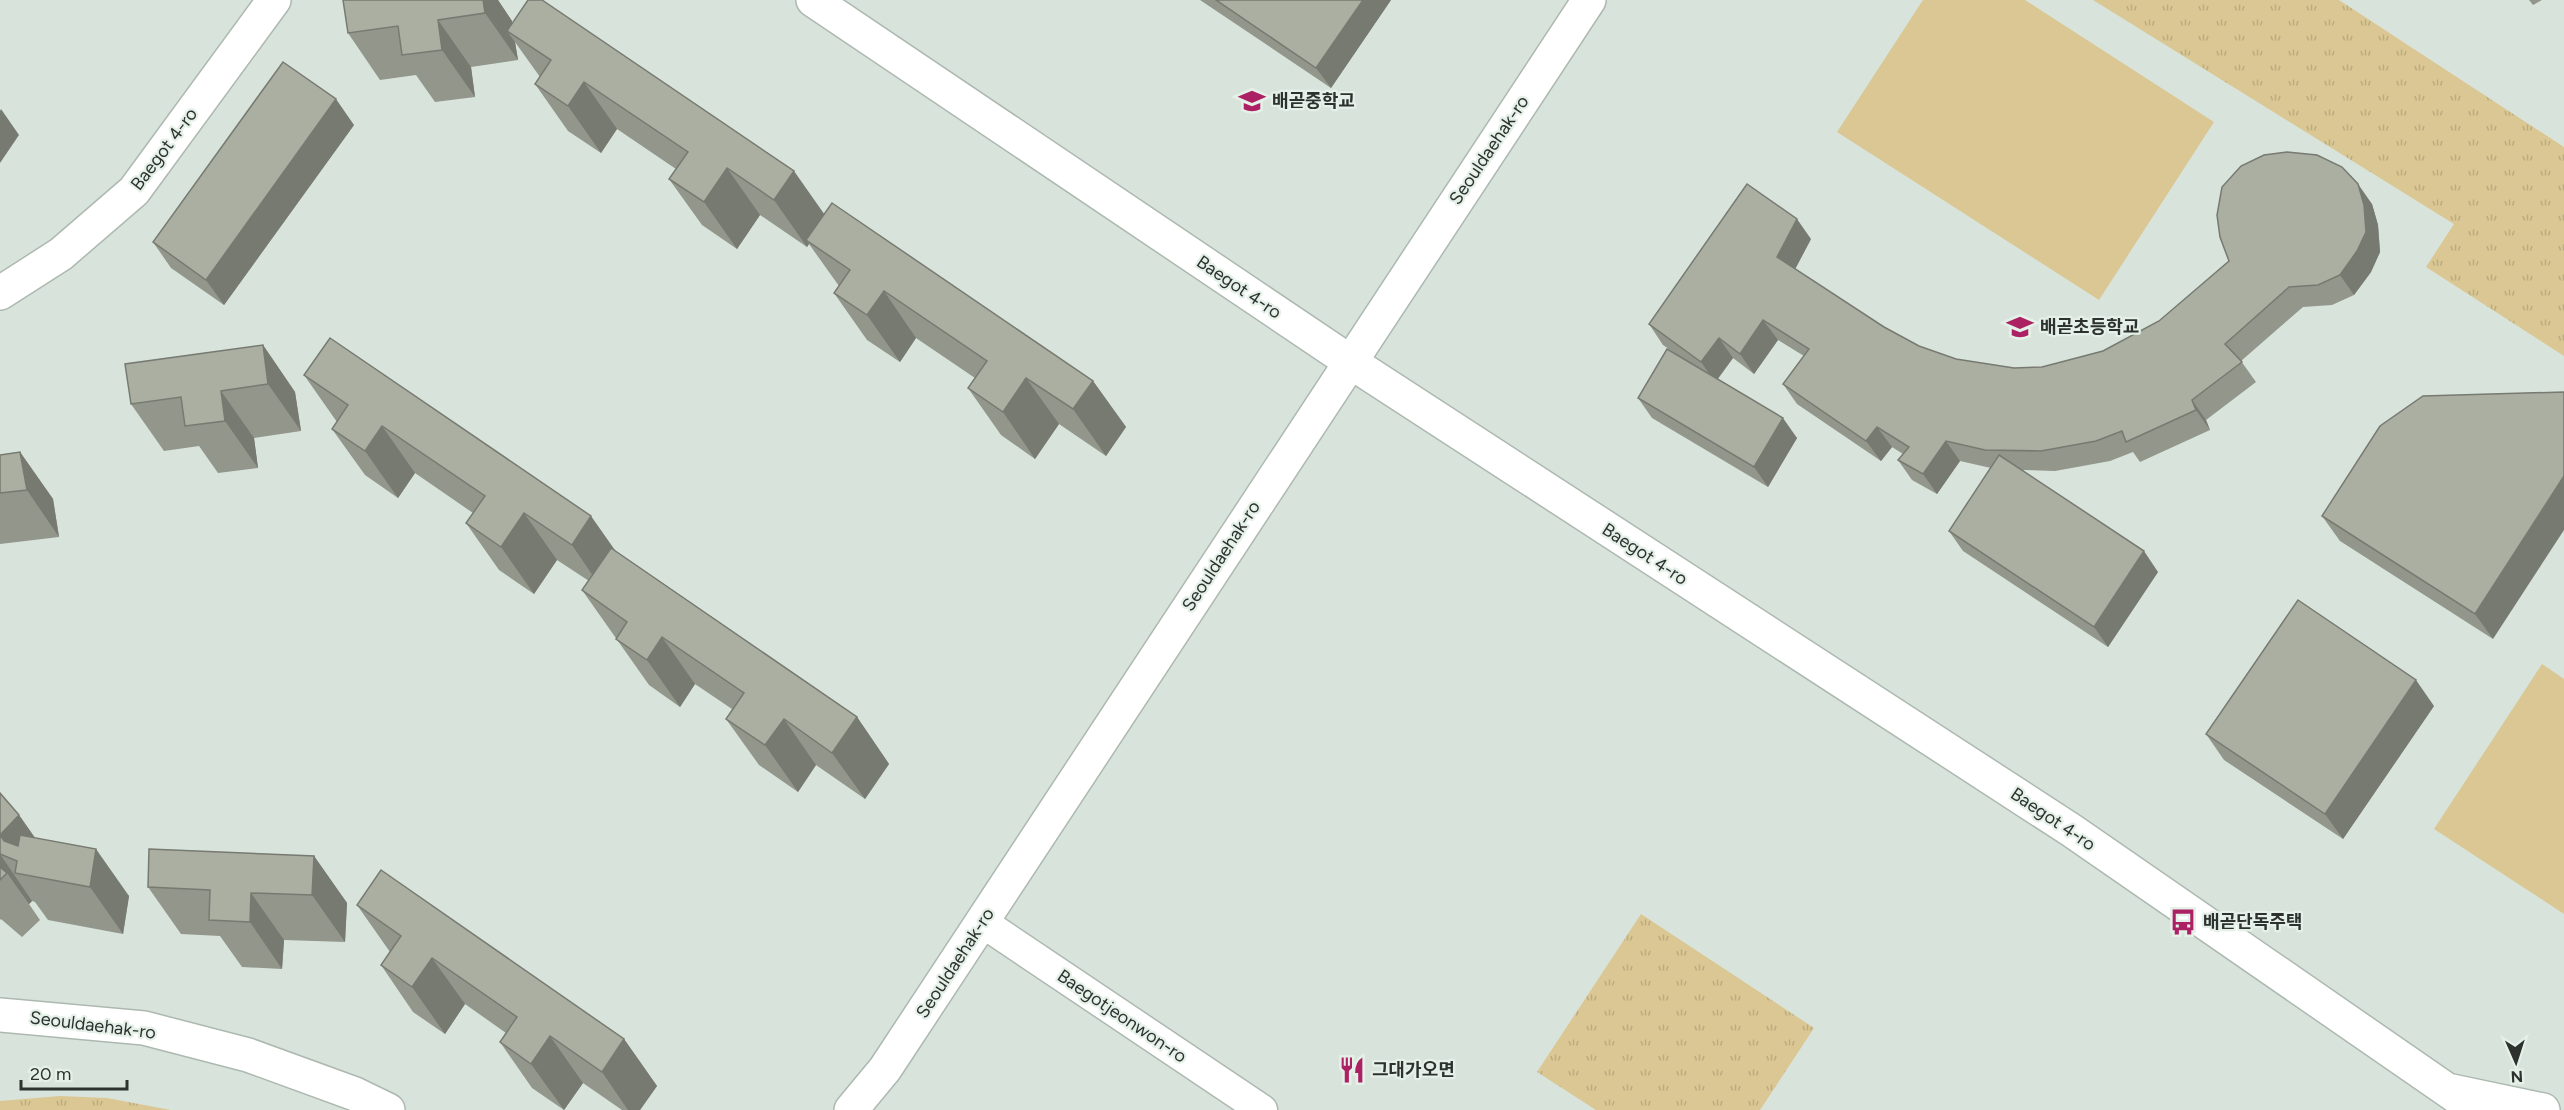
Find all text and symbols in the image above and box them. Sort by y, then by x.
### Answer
school or university icon: 배곧중학교 [1237,86,1267,116]
place label: 배곧중학교 [1272,90,1355,112]
street label: Seouldaehak-ro [1444,91,1534,209]
street label: Baegot 4-ro [126,103,202,195]
street label: Baegot 4-ro [1192,251,1286,323]
school or university icon: 배곧초등학교 [2005,312,2035,342]
place label: 배곧초등학교 [2040,316,2139,338]
street label: Seouldaehak-ro [1177,497,1265,615]
street label: Baegot 4-ro [1598,518,1692,590]
street label: Baegot 4-ro [2006,783,2100,855]
street label: Seouldaehak-ro [911,904,999,1022]
bus stop icon: 배곧단독주택 [2168,907,2198,937]
place label: 배곧단독주택 [2203,911,2302,933]
street label: Baegotjeonwon-ro [1053,965,1191,1067]
street label: Seouldaehak-ro [29,1006,157,1044]
north arrow [2486,1032,2546,1092]
scale bar [21,1053,128,1091]
restaurant icon: 그대가오면 [1337,1055,1367,1085]
place label: 그대가오면 [1372,1059,1455,1081]
text: 20 m [30,1063,71,1085]
text: N [2510,1067,2523,1086]

